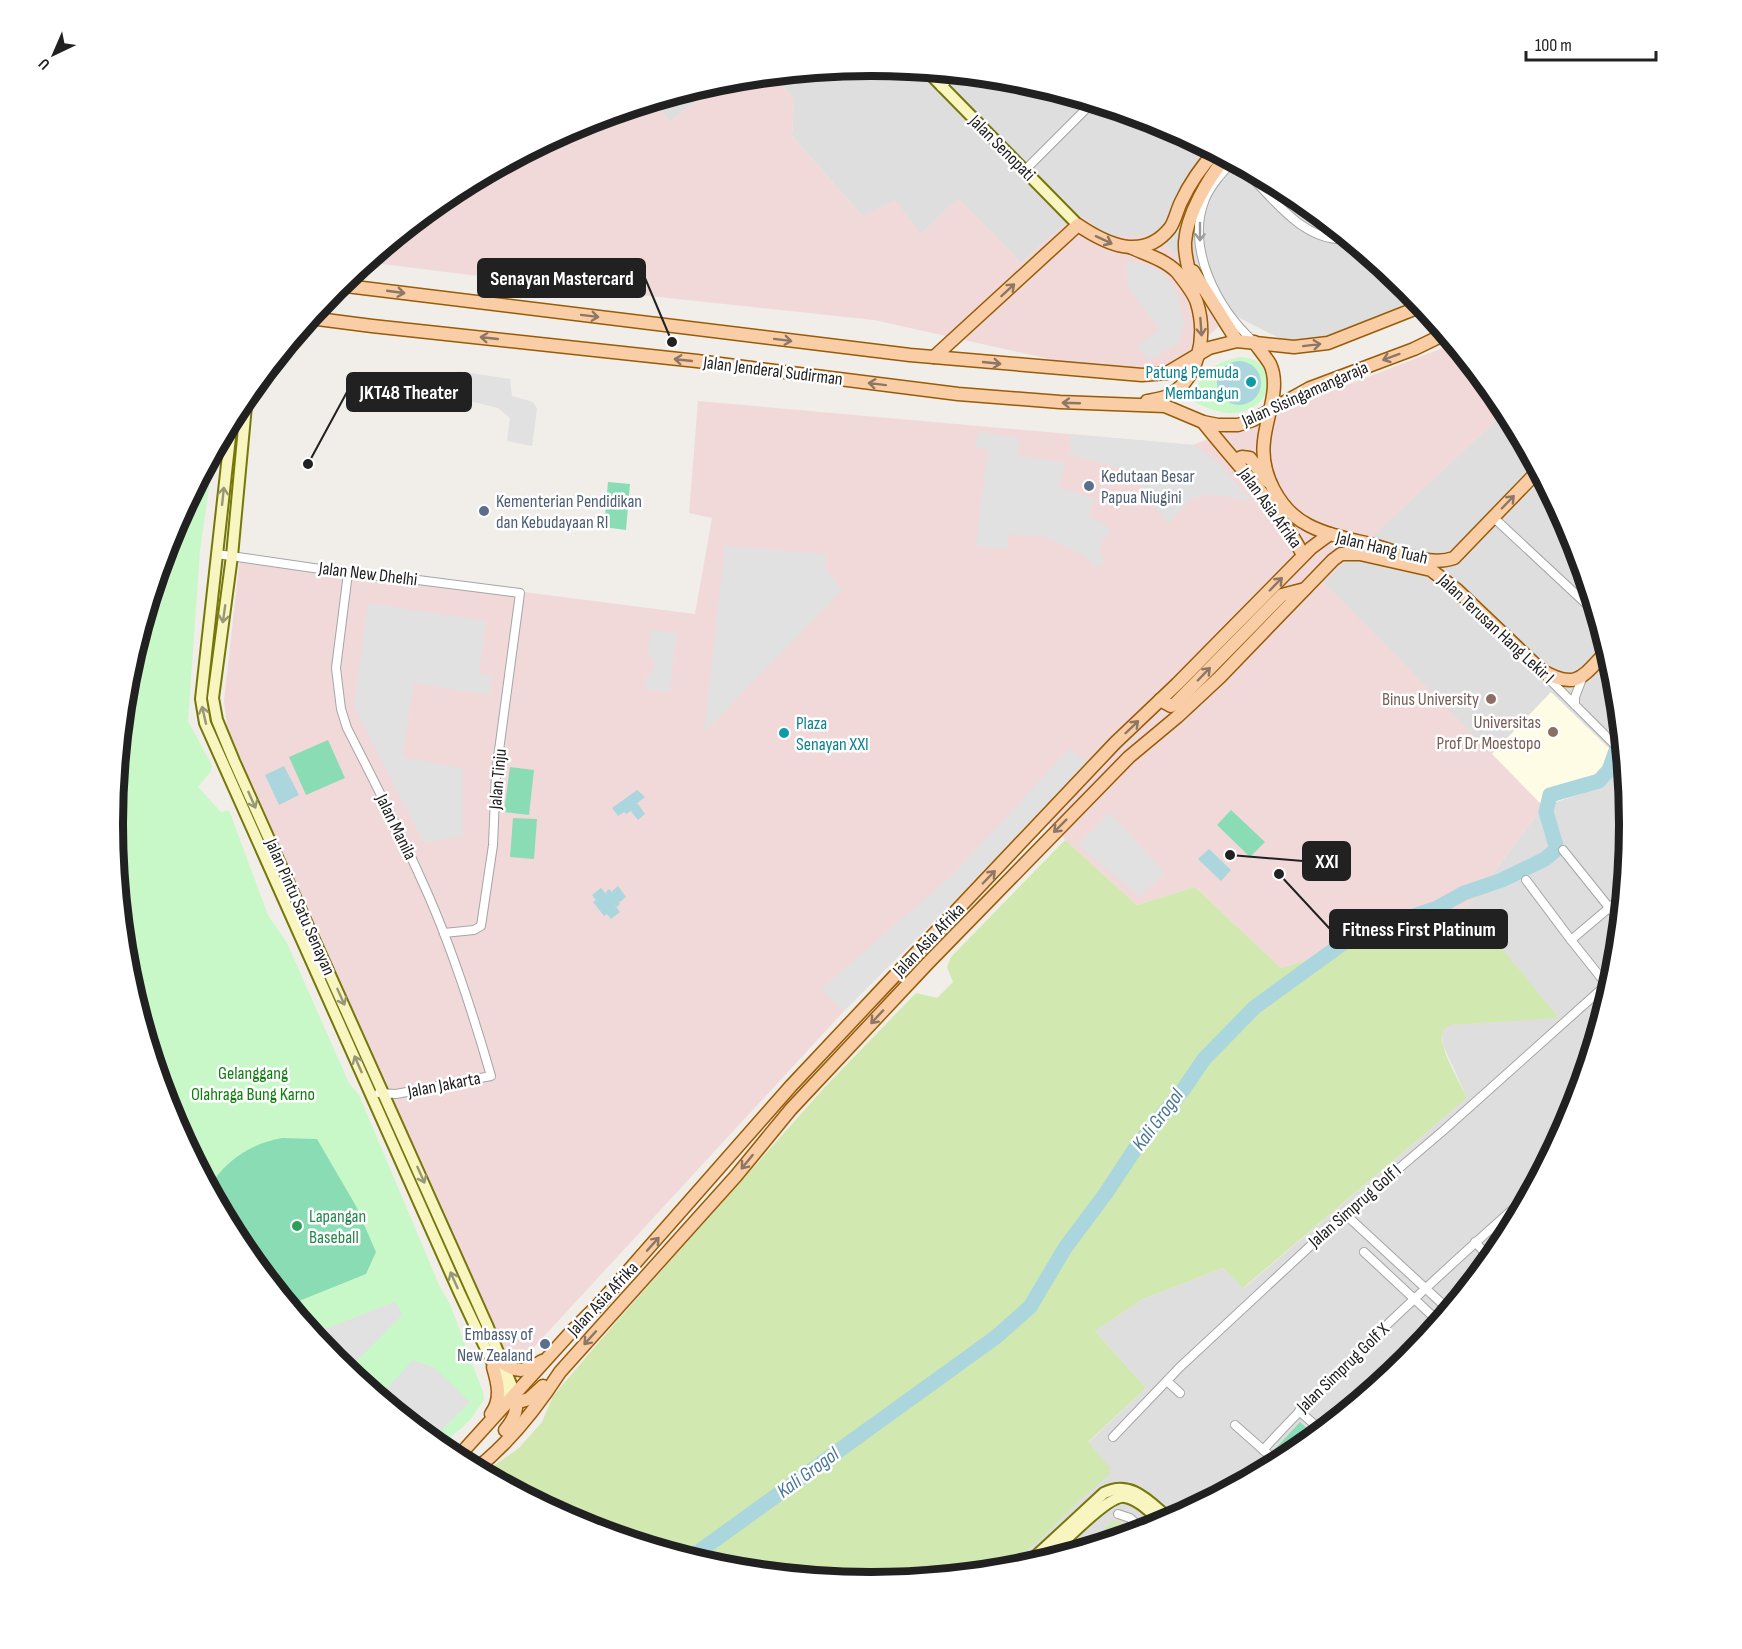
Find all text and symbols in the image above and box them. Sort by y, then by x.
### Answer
north arrow [24,24,84,84]
scale bar [1526,24,1656,62]
text: 100 m [1535,35,1572,56]
text: U [35,54,54,73]
street label: Jalan Senopati [964,110,1039,185]
one-way arrow [1194,221,1206,241]
one-way arrow [1094,235,1112,247]
callout: Senayan Mastercard [478,259,645,297]
text: Senayan Mastercard [490,267,634,291]
one-way arrow [1000,283,1015,297]
one-way arrow [386,287,406,298]
one-way arrow [579,311,599,322]
one-way arrow [1196,317,1207,337]
one-way arrow [480,332,500,343]
one-way arrow [773,334,793,345]
one-way arrow [1302,339,1321,350]
street label: Jalan Jenderal Sudirman [701,352,844,390]
one-way arrow [1383,353,1401,364]
one-way arrow [674,354,694,365]
street label: Jalan Sisingamangaraja [1238,357,1371,432]
one-way arrow [981,358,1001,369]
place label: Patung Pemuda Membangun [1146,362,1239,404]
callout: JKT48 Theater [347,373,471,411]
marker: Patung Pemuda Membangun [1244,375,1258,389]
one-way arrow [867,378,887,389]
text: JKT48 Theater [358,381,459,405]
one-way arrow [1061,397,1081,408]
street label: Jalan Asia Afrika [1233,463,1306,552]
place label: Kedutaan Besar Papua Niugini [1101,466,1195,508]
marker: Kedutaan Besar Papua Niugini [1082,479,1096,493]
one-way arrow [218,486,229,506]
place label: Kementerian Pendidikan dan Kebudayaan RI [496,491,642,533]
one-way arrow [1501,494,1515,509]
marker: Kementerian Pendidikan dan Kebudayaan RI [477,504,491,518]
street label: Jalan Hang Tuah [1333,527,1430,569]
street label: Jalan New Dhelhi [317,557,418,590]
street label: Jalan Terusan Hang Lekir I [1433,569,1558,688]
one-way arrow [1269,576,1283,591]
one-way arrow [219,603,230,623]
one-way arrow [1197,667,1211,682]
place label: Binus University [1382,689,1479,710]
marker: Binus University [1484,692,1498,706]
one-way arrow [197,705,209,724]
place label: Universitas Prof Dr Moestopo [1437,712,1541,754]
place label: Plaza Senayan XXI [796,713,869,755]
one-way arrow [1124,719,1139,734]
marker: Universitas Prof Dr Moestopo [1546,725,1560,739]
marker: Plaza Senayan XXI [777,726,791,740]
street label: Jalan Tinju [485,748,511,811]
street label: Jalan Manila [371,790,421,863]
one-way arrow [247,791,258,809]
one-way arrow [1053,819,1068,833]
street label: Jalan Pintu Satu Senayan [260,834,340,979]
callout: XXI [1303,842,1350,880]
text: XXI [1314,850,1339,874]
one-way arrow [982,869,997,884]
street label: Jalan Asia Afrika [888,899,969,982]
callout: Fitness First Platinum [1330,910,1507,948]
text: Fitness First Platinum [1342,918,1496,942]
one-way arrow [336,987,347,1005]
one-way arrow [870,1010,884,1025]
one-way arrow [351,1055,363,1073]
park label: Gelanggang Olahraga Bung Karno [191,1063,315,1105]
street label: Jalan Jakarta [405,1068,482,1103]
water label: Kali Grogol [1127,1083,1190,1155]
one-way arrow [741,1154,754,1170]
street label: Jalan Simprug Golf I [1304,1160,1406,1253]
one-way arrow [416,1166,427,1184]
place label: Lapangan Baseball [309,1206,366,1248]
marker: Lapangan Baseball [290,1219,304,1233]
one-way arrow [646,1236,660,1251]
street label: Jalan Asia Afrika [563,1257,643,1341]
one-way arrow [448,1272,459,1290]
street label: Jalan Simprug Golf X [1292,1319,1394,1418]
place label: Embassy of New Zealand [457,1324,534,1366]
one-way arrow [583,1330,597,1345]
marker: Embassy of New Zealand [538,1337,552,1351]
water label: Kali Grogol [772,1442,845,1503]

